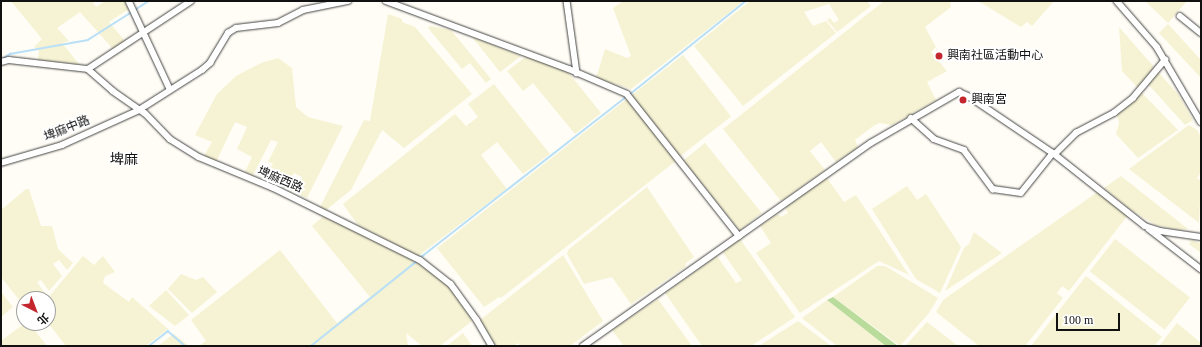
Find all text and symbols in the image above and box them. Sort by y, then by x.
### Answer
place label: 興南社區活動中心 [947,49,1043,63]
marker: 興南社區活動中心 [934,51,944,61]
place label: 興南宮 [971,93,1007,107]
marker: 興南宮 [958,95,968,105]
street label: 埤麻中路 [42,113,92,145]
district label: 埤麻 [110,152,138,168]
street label: 埤麻西路 [255,164,305,196]
north arrow [16,291,56,331]
scale bar [1058,305,1122,331]
text: 北 [35,311,51,327]
text: 100 m [1063,313,1093,327]

